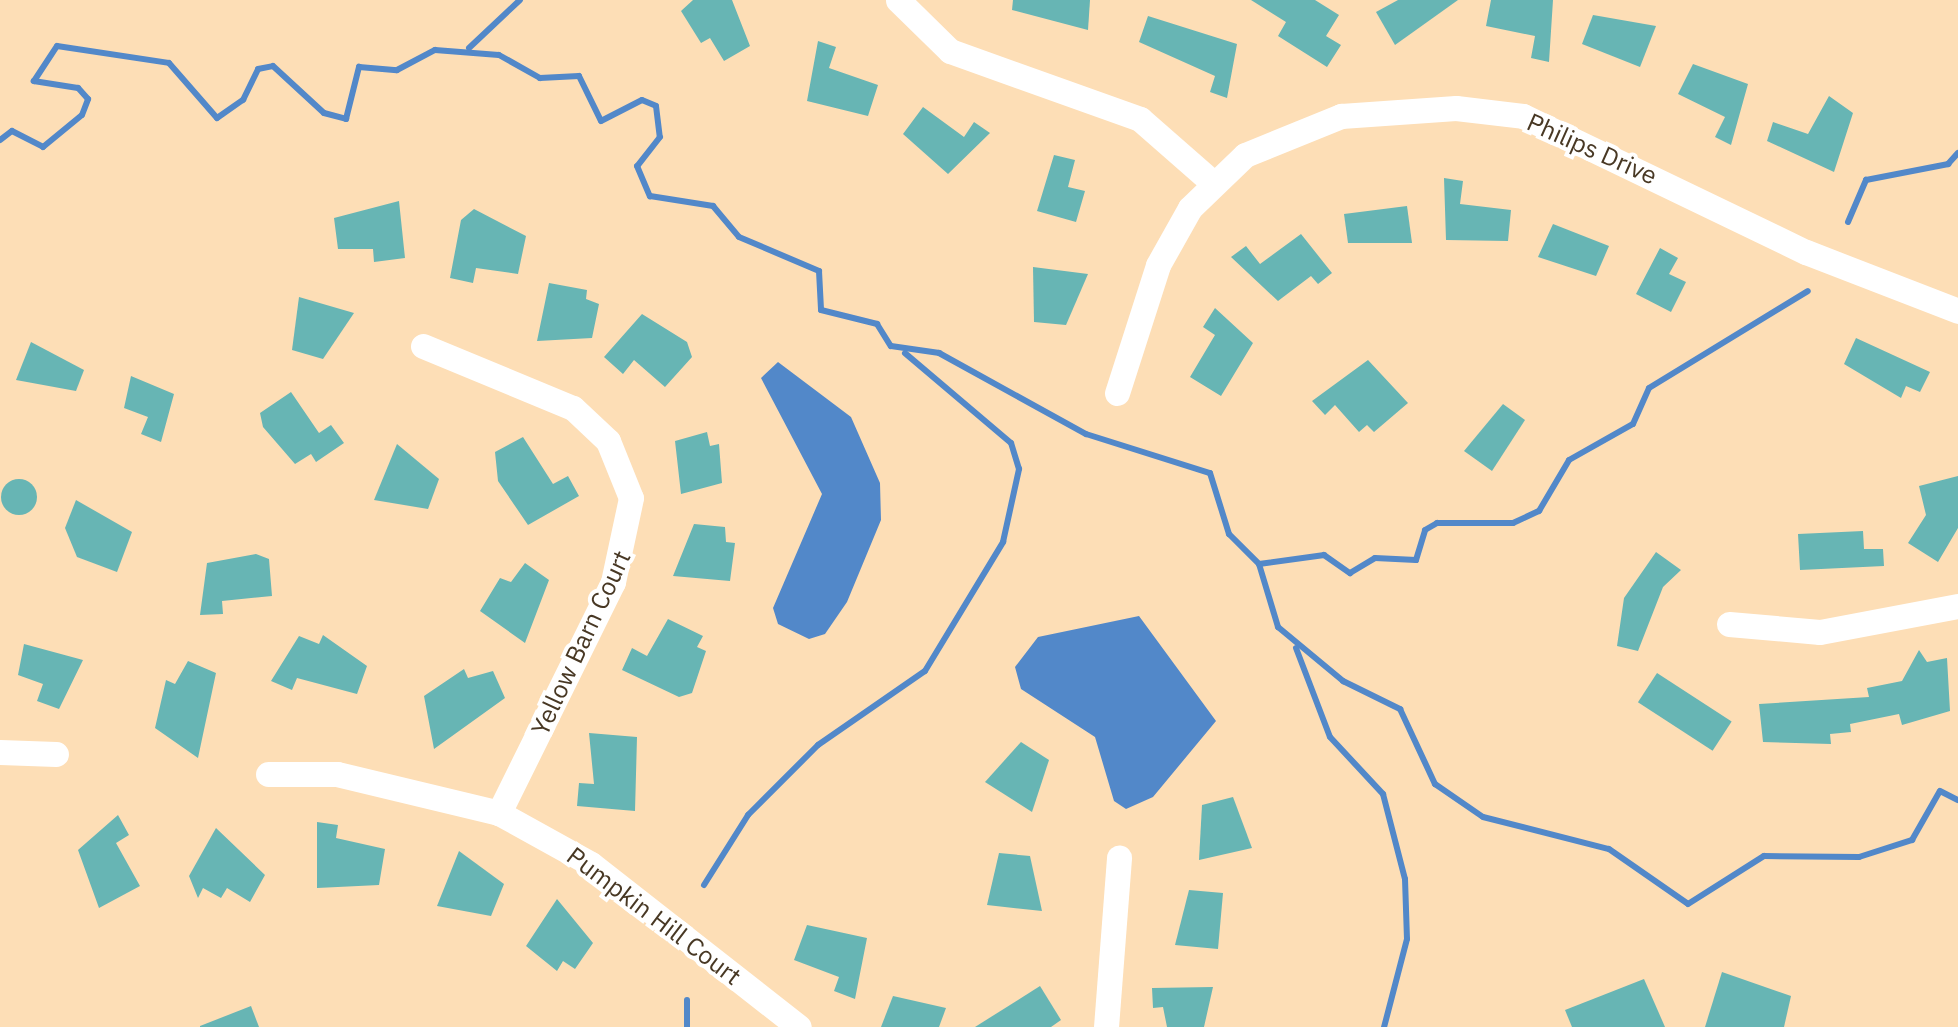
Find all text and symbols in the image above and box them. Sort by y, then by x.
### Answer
street label: Philips Drive [1522,107,1662,191]
street label: Yellow Barn Court [525,546,637,740]
street label: Pumpkin Hill Court [561,841,747,991]

